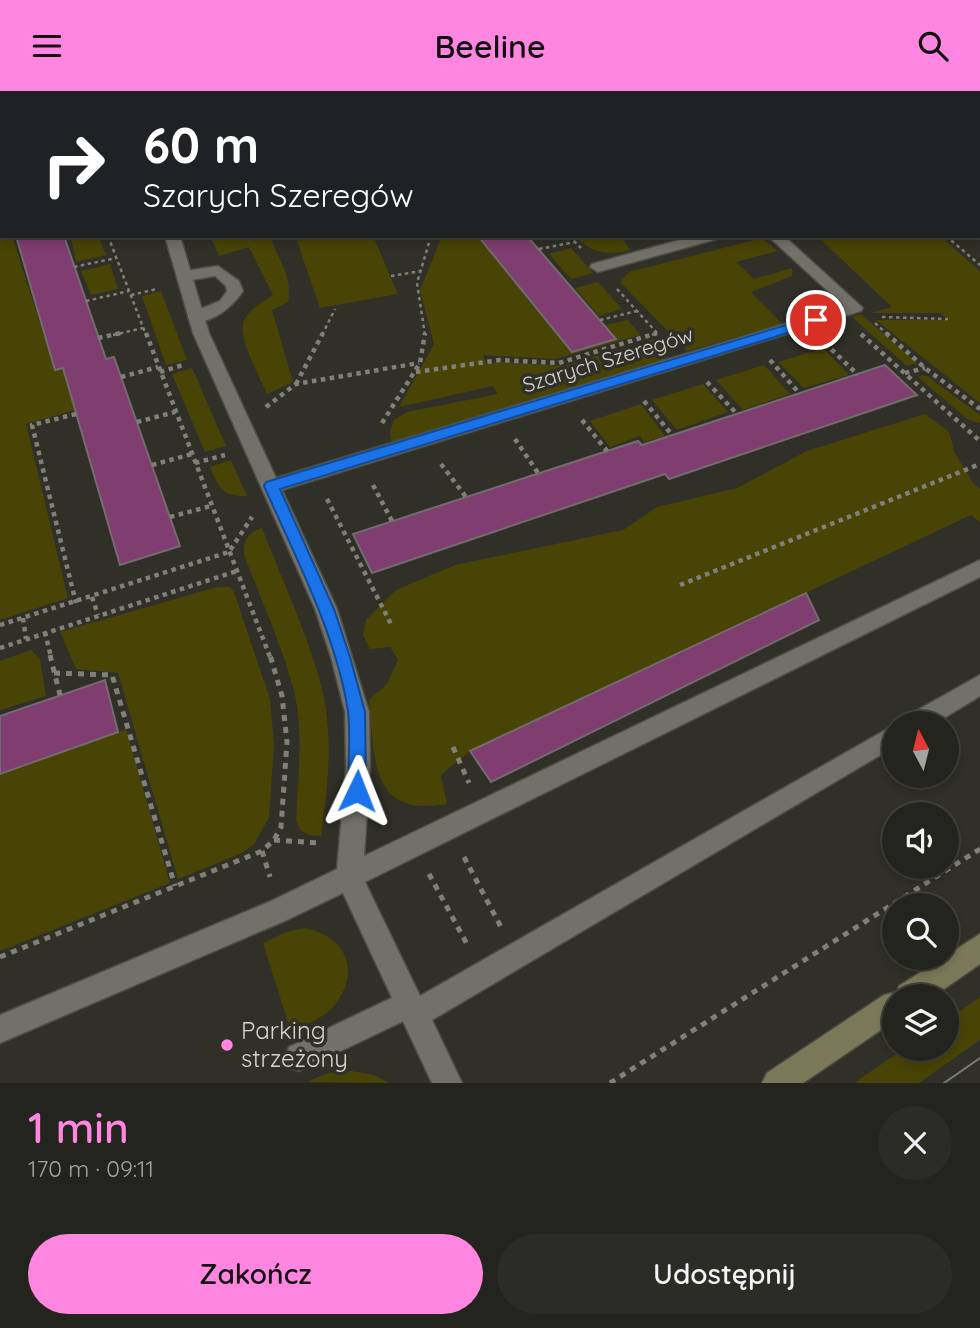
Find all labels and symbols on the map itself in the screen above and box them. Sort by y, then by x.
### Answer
pin [786,290,846,350]
street label: Szarych Szeregów [519,321,697,397]
north arrow [882,711,959,787]
position arrow [320,754,394,828]
place label: Parking strzeżony [241,1015,348,1073]
marker: Parking strzeżony [219,1037,235,1053]

